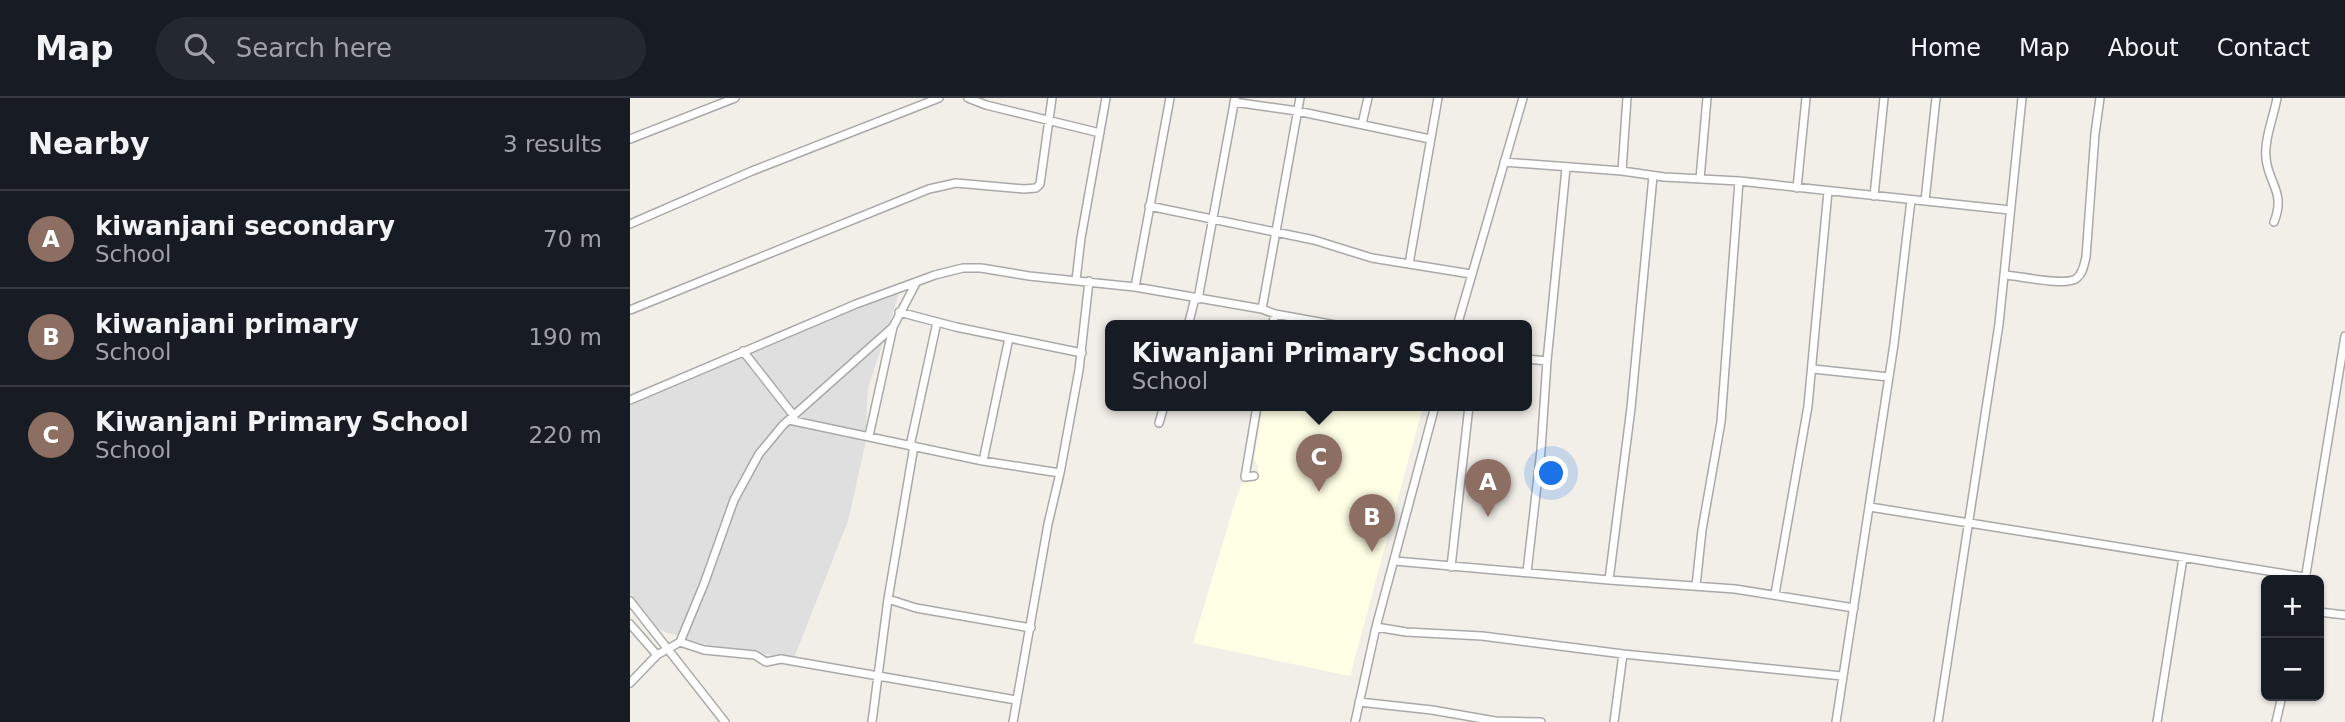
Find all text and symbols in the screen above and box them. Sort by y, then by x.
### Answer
search box [156,17,646,80]
text: Map [35,29,114,68]
icon: search [180,29,218,67]
text: Search here [236,33,392,63]
text: Home [1910,34,1981,62]
text: Map [2019,34,2070,62]
text: About [2108,34,2179,62]
text: Contact [2217,34,2310,62]
text: Nearby [28,126,150,161]
text: 3 results [503,131,602,157]
text: kiwanjani secondary [95,211,395,241]
text: A [42,226,60,252]
text: 70 m [543,226,602,252]
text: School [95,241,171,267]
text: kiwanjani primary [95,309,359,339]
popup [1105,320,1532,411]
text: B [42,324,60,350]
text: 190 m [528,324,602,350]
text: Kiwanjani Primary School [1132,338,1505,368]
text: School [95,339,171,365]
text: School [1132,368,1208,394]
text: Kiwanjani Primary School [95,407,469,437]
text: C [43,422,59,448]
text: 220 m [528,422,602,448]
pin: C [1296,434,1342,492]
text: School [95,437,171,463]
your location [1534,456,1568,490]
pin: A [1465,459,1511,517]
pin: B [1349,494,1395,552]
map controls [2261,575,2324,701]
button: + [2261,575,2324,638]
button: − [2261,638,2324,701]

